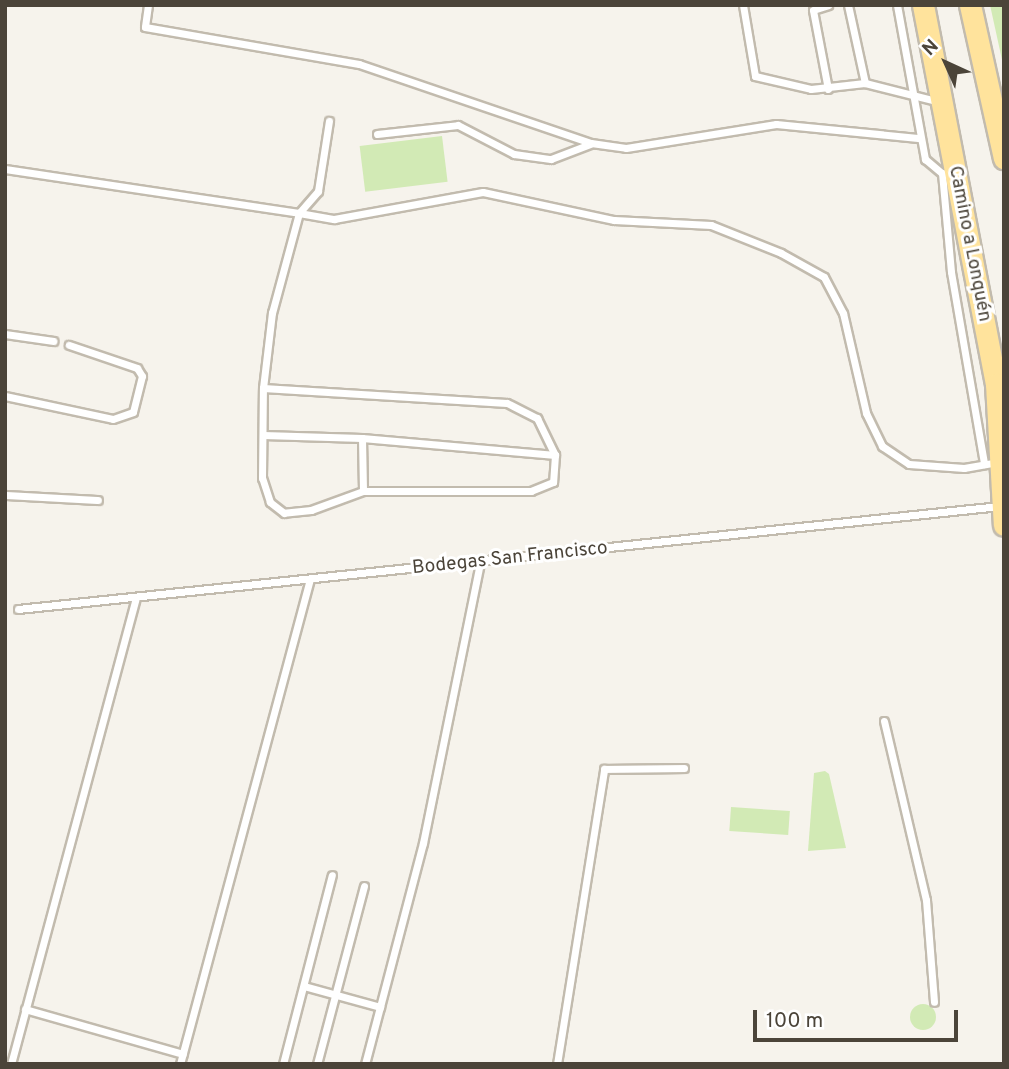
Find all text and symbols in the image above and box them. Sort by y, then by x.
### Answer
north arrow [911,28,981,98]
text: N [918,35,944,61]
street label: Camino a Lonquén [943,164,995,324]
street label: Bodegas San Francisco [411,537,609,581]
scale bar [757,996,962,1040]
text: 100 m [766,1008,823,1035]

